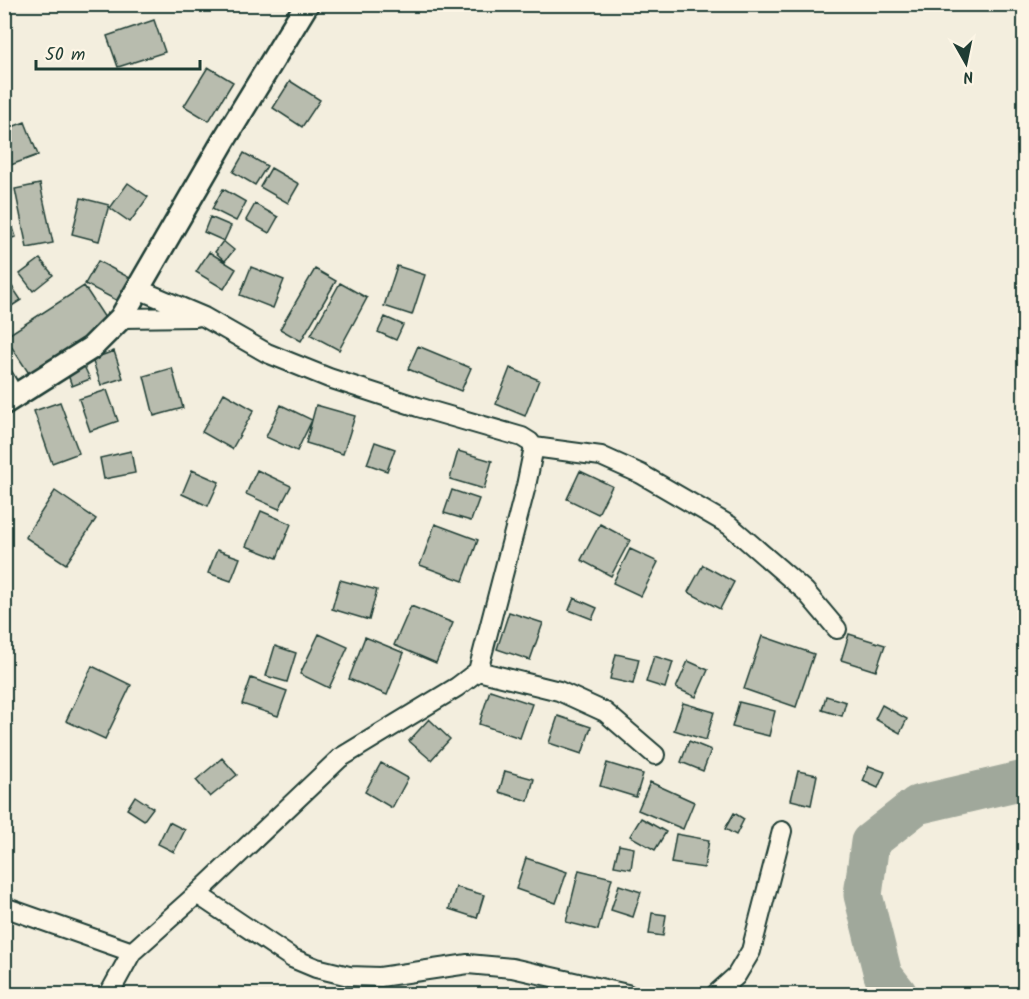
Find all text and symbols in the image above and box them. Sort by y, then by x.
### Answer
scale bar [36,33,200,71]
north arrow [936,33,996,93]
text: 50 m [45,41,85,70]
text: N [961,63,975,89]

